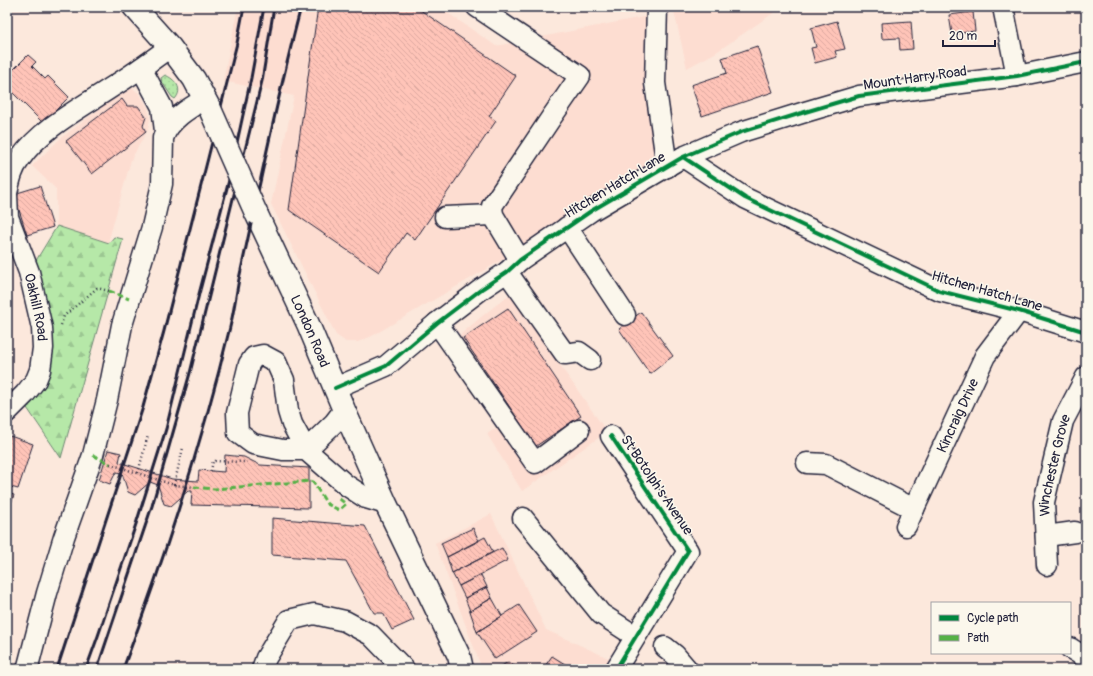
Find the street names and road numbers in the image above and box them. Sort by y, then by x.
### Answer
street label: Mount Harry Road [862,62,968,94]
street label: Hitchen Hatch Lane [562,148,668,222]
street label: Hitchen Hatch Lane [930,267,1044,315]
street label: Oakhill Road [21,272,51,342]
street label: London Road [287,292,334,370]
street label: Kincraig Drive [933,375,982,455]
street label: Winchester Grove [1035,411,1074,517]
street label: St Botolph's Avenue [617,432,697,538]

